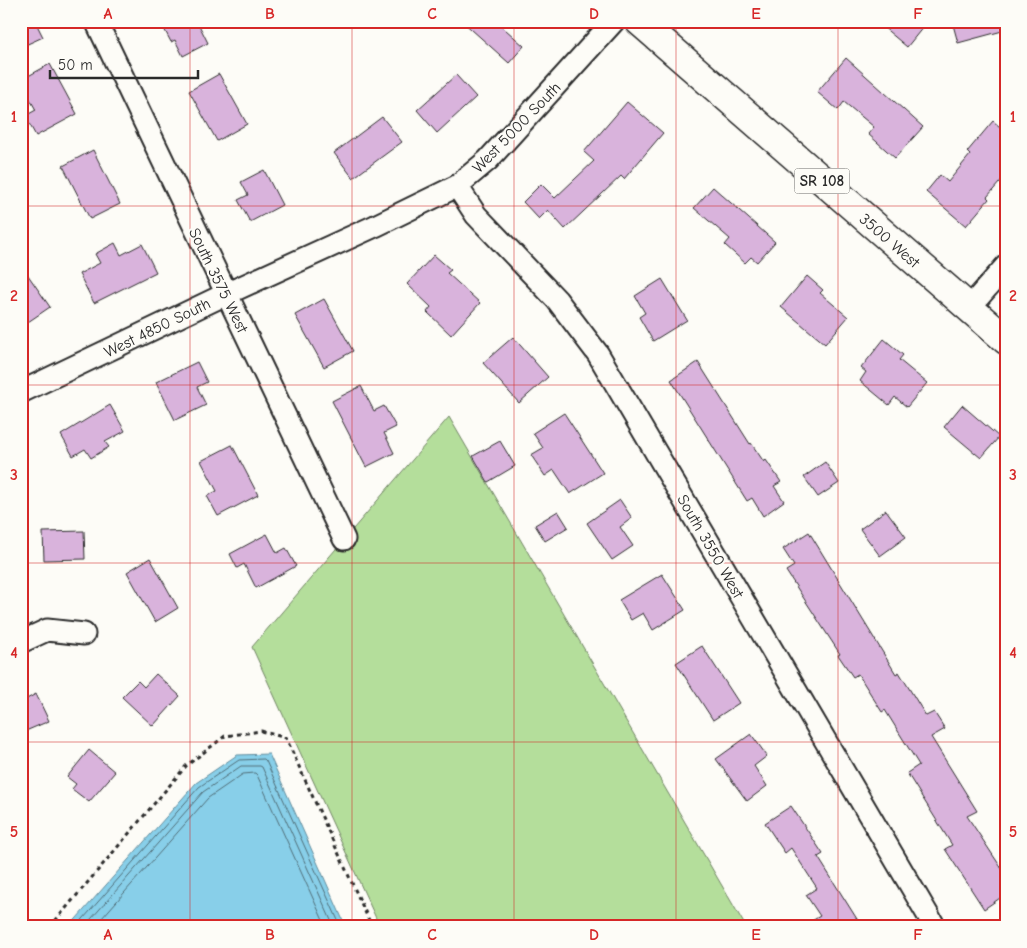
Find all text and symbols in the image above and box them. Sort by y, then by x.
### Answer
text: A [104,5,113,23]
text: B [265,5,275,23]
text: C [427,5,437,23]
text: D [589,5,599,23]
text: E [751,5,761,23]
text: F [913,5,923,23]
scale bar [50,48,198,80]
text: 50 m [58,56,93,74]
street label: West 5000 South [469,79,565,177]
text: 1 [11,108,17,126]
text: 1 [1010,108,1016,126]
road number: SR 108 [794,168,850,194]
street label: 3500 West [856,210,923,272]
street label: South 3575 West [185,225,251,336]
text: 2 [10,287,18,305]
text: 2 [1009,287,1017,305]
street label: West 4850 South [101,294,213,361]
text: 3 [10,466,18,484]
text: 3 [1009,466,1017,484]
street label: South 3550 West [673,492,747,602]
text: 4 [10,644,18,662]
text: 4 [1009,644,1017,662]
text: 5 [10,823,18,841]
text: 5 [1009,823,1017,841]
text: A [104,926,113,944]
text: B [265,926,275,944]
text: C [427,926,437,944]
text: D [589,926,599,944]
text: E [751,926,761,944]
text: F [913,926,923,944]

